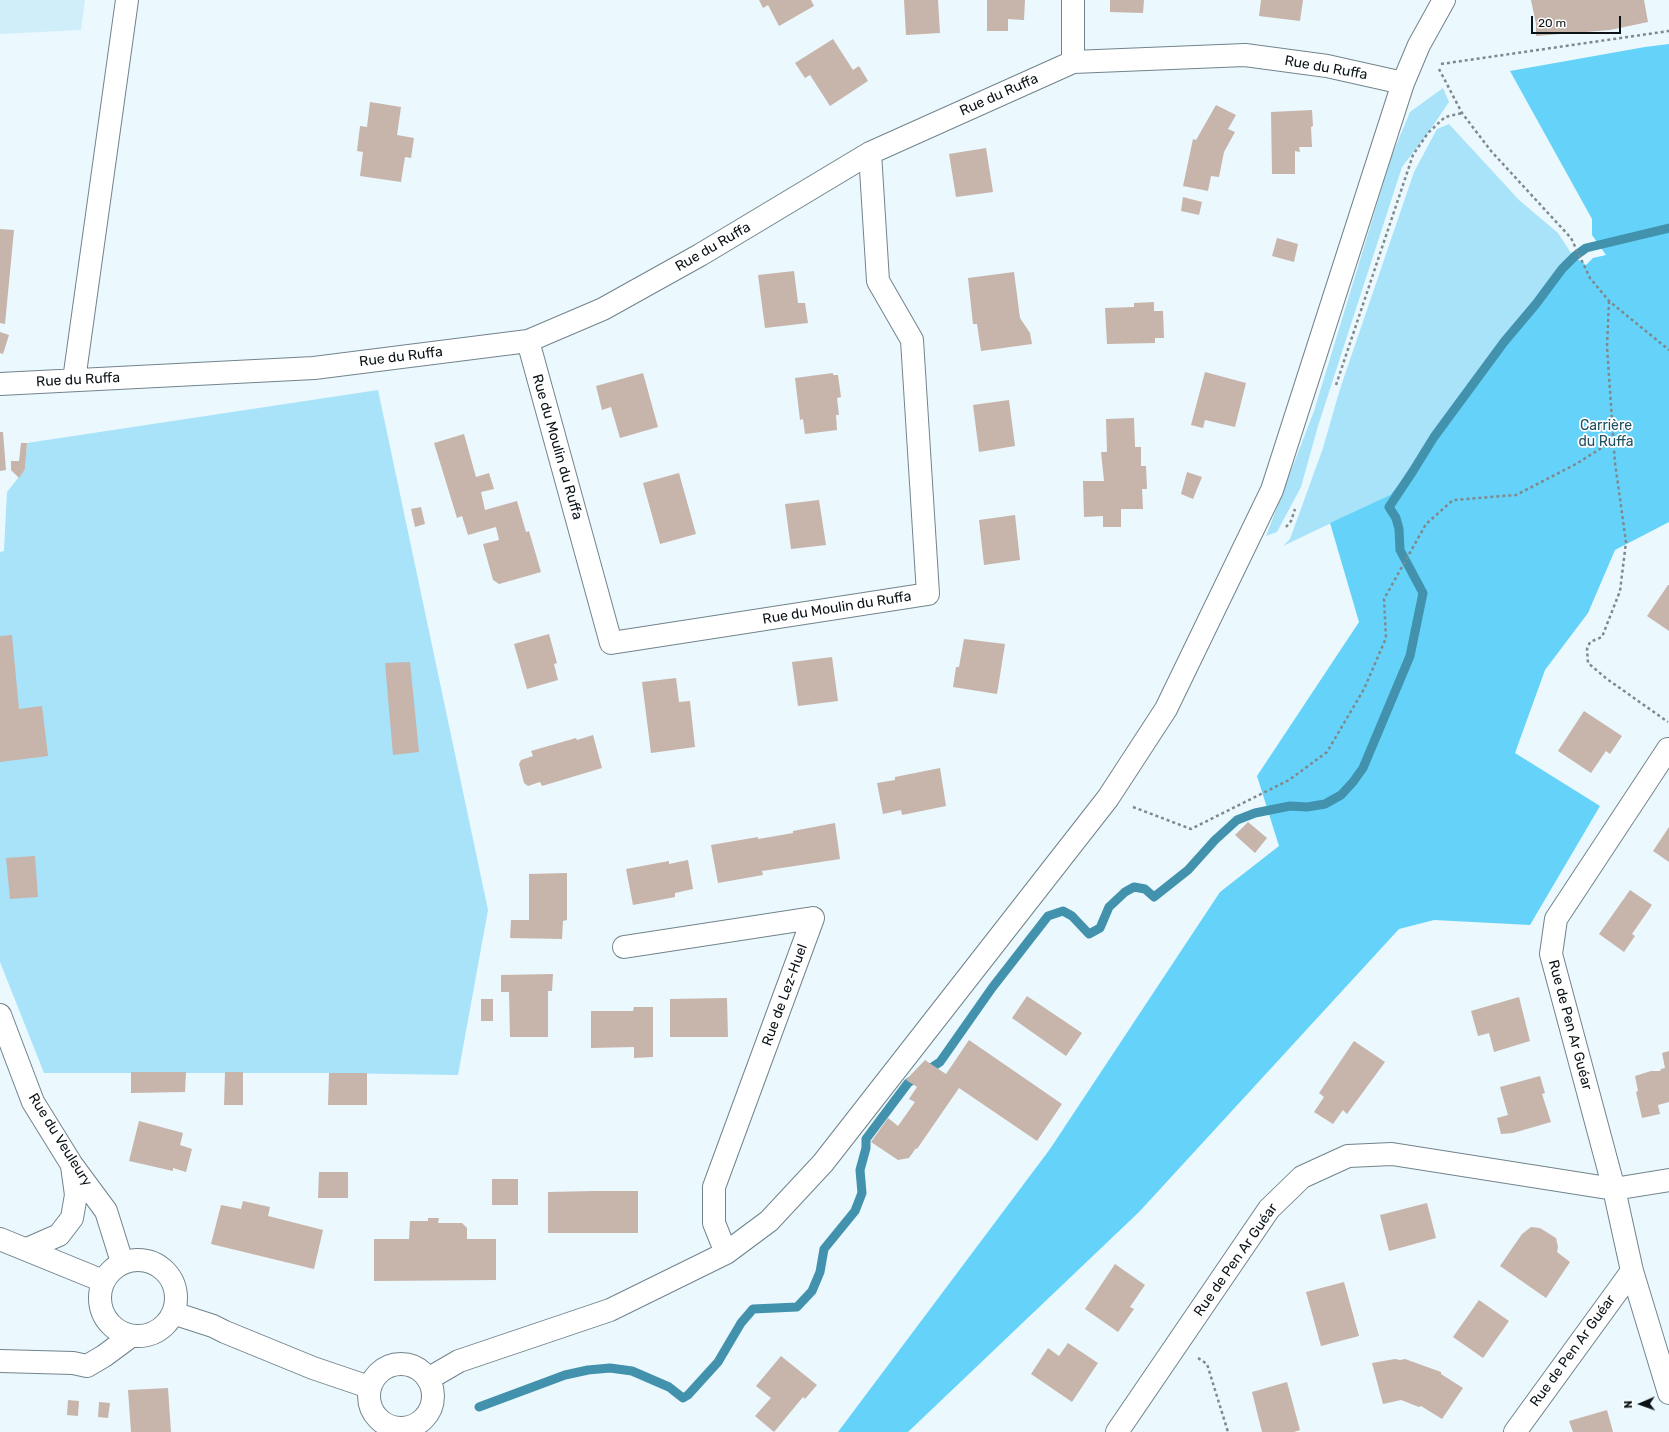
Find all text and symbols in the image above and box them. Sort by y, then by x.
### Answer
scale bar [1533,8,1623,34]
text: 20 m [1538,16,1566,30]
street label: Rue du Ruffa [1283,52,1369,84]
street label: Rue du Ruffa [957,70,1041,120]
street label: Rue du Ruffa [672,219,754,275]
street label: Rue du Ruffa [358,344,444,370]
street label: Rue du Ruffa [36,369,120,391]
street label: Rue du Moulin du Ruffa [528,372,586,522]
park label: Carrière du Ruffa [1578,418,1634,450]
street label: Rue du Moulin du Ruffa [761,588,913,628]
street label: Rue de Lez-Huel [759,942,811,1048]
street label: Rue de Pen Ar Guéar [1545,958,1595,1092]
street label: Rue du Veuleury [25,1090,95,1190]
street label: Rue de Pen Ar Guéar [1191,1200,1281,1320]
street label: Rue de Pen Ar Guéar [1527,1292,1619,1410]
north arrow [1621,1384,1661,1424]
text: N [1622,1400,1635,1409]

